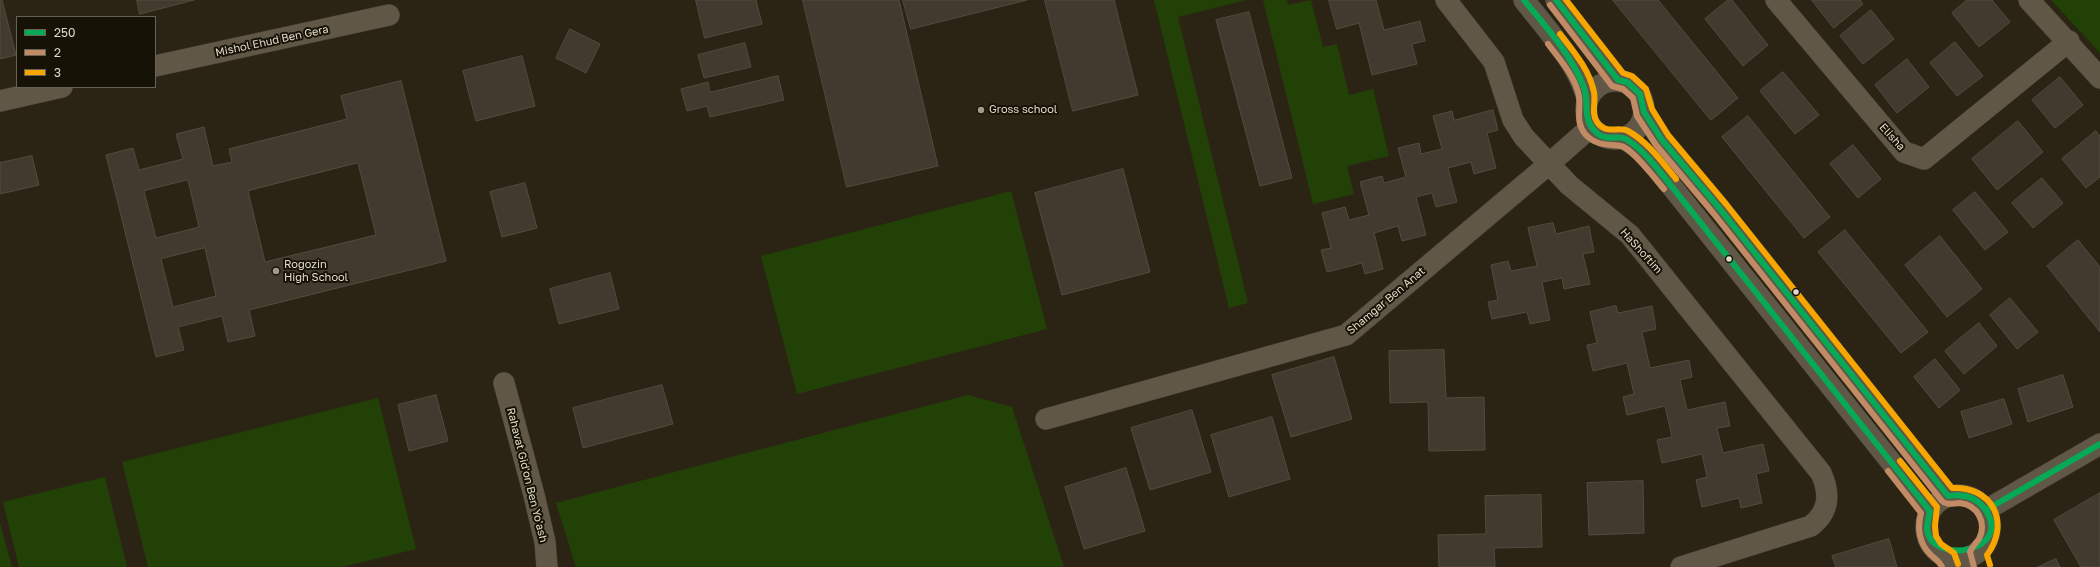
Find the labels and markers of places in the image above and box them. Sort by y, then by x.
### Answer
place label: Gross school [989,103,1057,117]
marker: Gross school [976,105,986,115]
unlabelled marker [1724,254,1734,264]
place label: Rogozin High School [284,258,348,284]
marker: Rogozin High School [271,266,281,276]
unlabelled marker [1791,287,1801,297]

